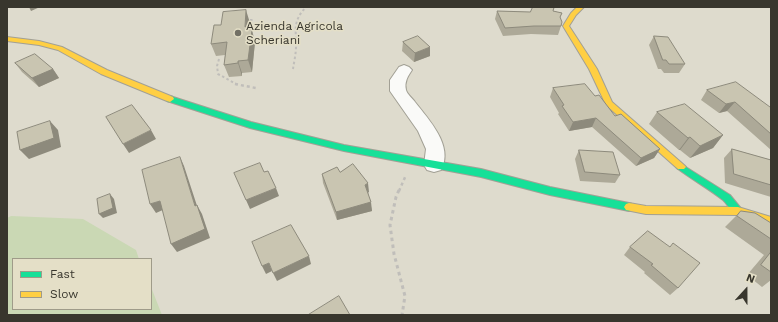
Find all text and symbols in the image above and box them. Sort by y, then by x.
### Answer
place label: Azienda Agricola Scheriani [246,19,343,47]
marker: Azienda Agricola Scheriani [233,28,243,38]
legend [12,258,152,310]
text: Fast [50,267,75,281]
north arrow [726,270,766,310]
text: N [744,271,757,286]
text: Slow [50,287,78,301]

